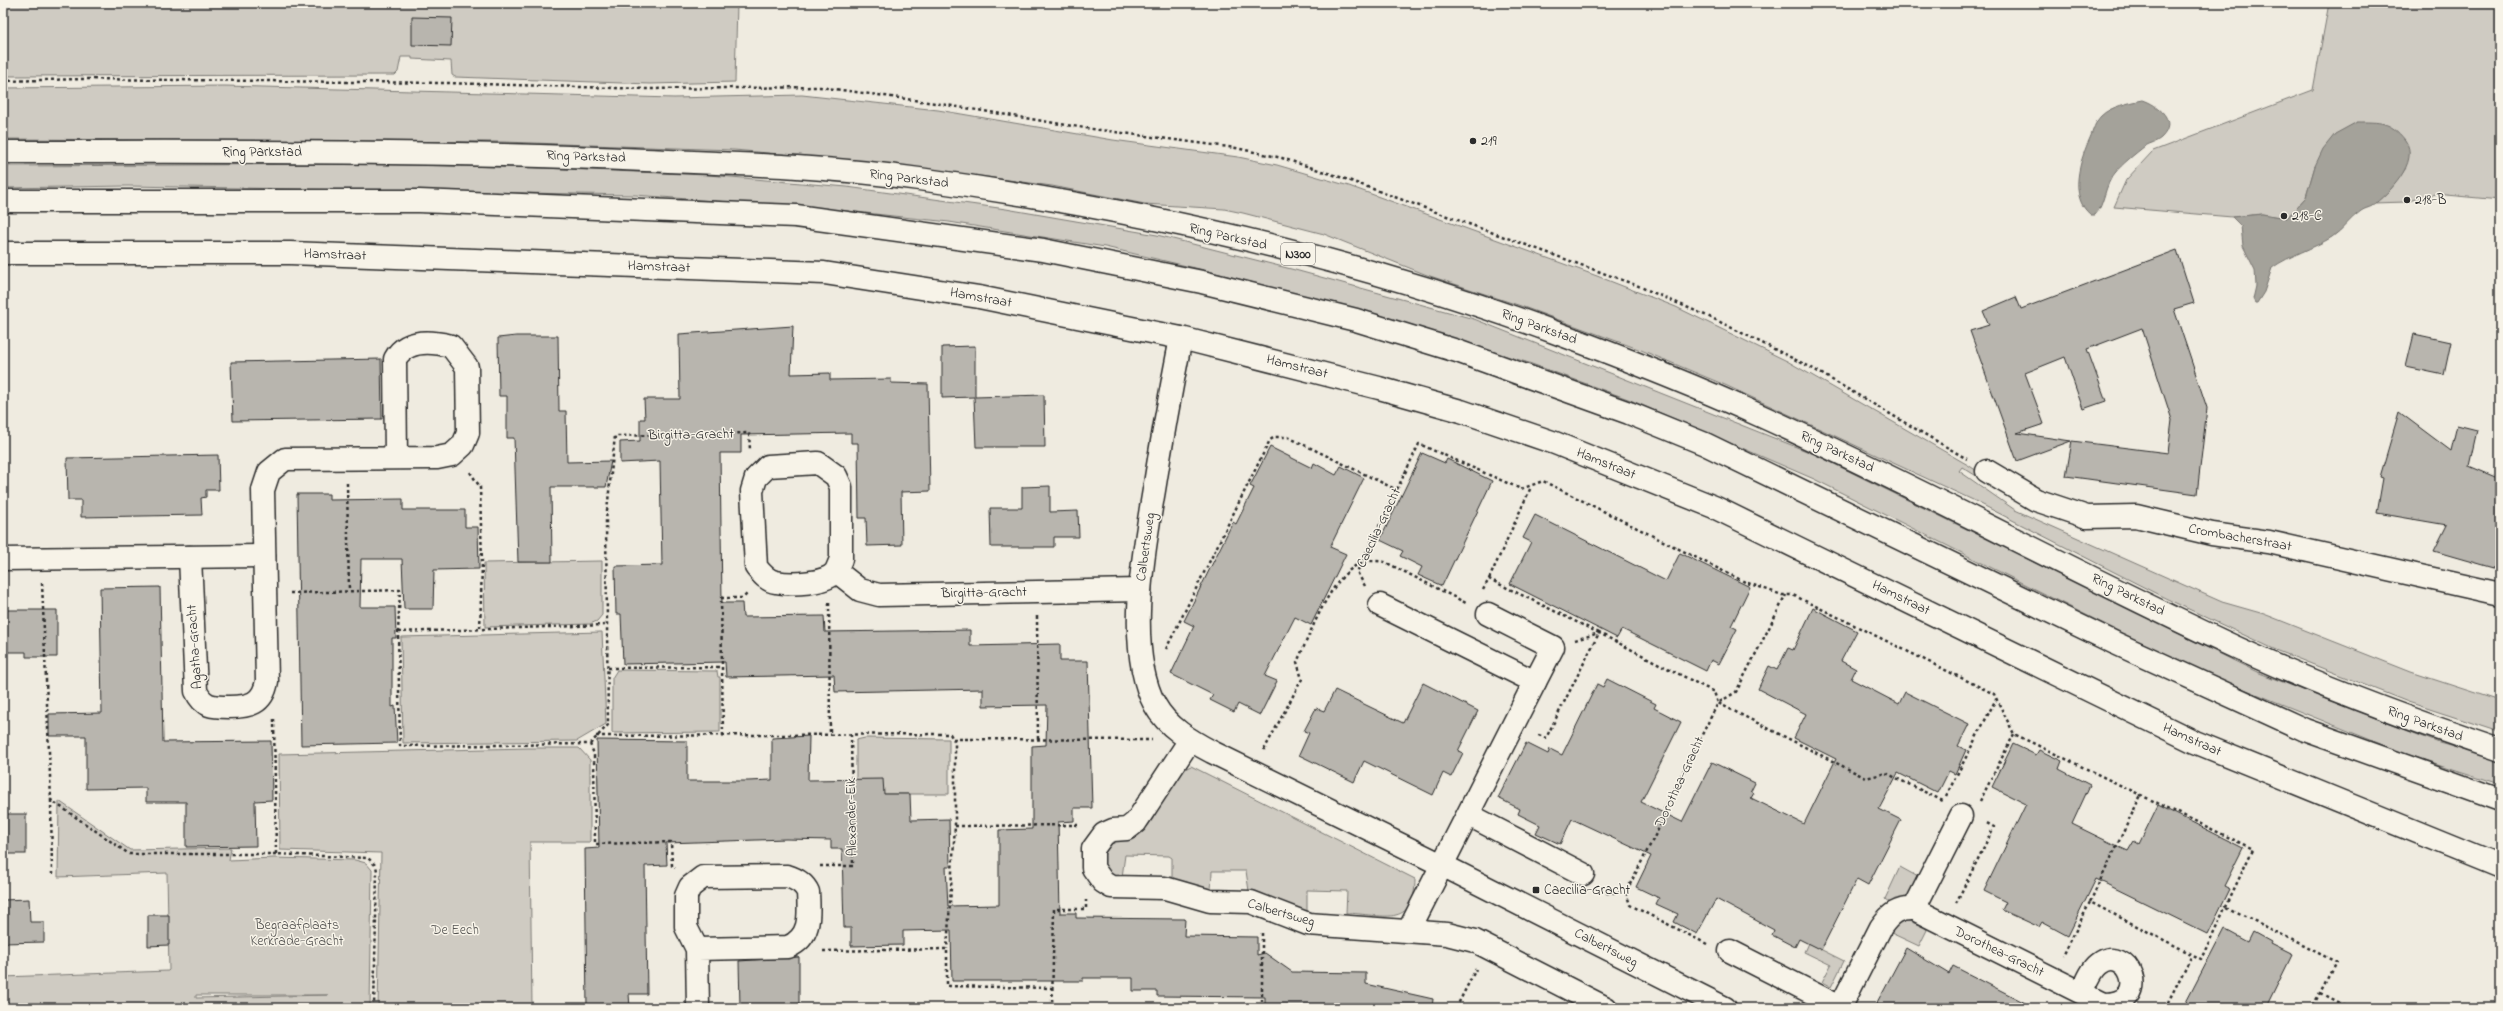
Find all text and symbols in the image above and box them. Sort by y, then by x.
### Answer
place label: 219 [1481,131,1497,152]
marker: 219 [1468,136,1478,146]
street label: Ring Parkstad [222,142,302,164]
street label: Ring Parkstad [546,145,626,170]
street label: Ring Parkstad [868,164,950,195]
place label: 218-B [2415,190,2446,211]
marker: 218-B [2402,195,2412,205]
place label: 218-C [2292,206,2322,227]
marker: 218-C [2279,211,2289,221]
street label: Ring Parkstad [1187,218,1269,257]
street label: Hamstraat [303,243,367,267]
road number: N300 [1281,243,1315,265]
street label: Hamstraat [627,255,691,279]
street label: Hamstraat [948,282,1014,314]
street label: Ring Parkstad [1498,304,1580,351]
street label: Hamstraat [1264,349,1330,385]
street label: Birgitta-Gracht [647,424,734,447]
street label: Ring Parkstad [1796,426,1878,479]
street label: Hamstraat [1573,443,1639,486]
street label: Caecilia-Gracht [1351,484,1407,571]
street label: Calbertsweg [1131,511,1162,583]
street label: Crombacherstraat [2187,519,2294,557]
street label: Ring Parkstad [2087,568,2168,623]
street label: Hamstraat [1868,575,1934,621]
street label: Birgitta-Gracht [940,582,1027,605]
street label: Agatha-Gracht [182,604,209,690]
street label: Ring Parkstad [2384,701,2466,748]
street label: Hamstraat [2159,718,2225,762]
street label: Dorothea-Gracht [1649,733,1710,832]
street label: Alexander-Eik [841,777,863,857]
place label: Caecilia-Gracht [1544,880,1630,901]
marker: Caecilia-Gracht [1531,885,1541,895]
street label: Calbertsweg [1245,893,1317,934]
park label: Begraafplaats Kerkrade-Gracht [250,915,344,952]
park label: De Eech [430,920,479,941]
street label: Dorothea-Gracht [1950,921,2048,983]
street label: Calbertsweg [1570,923,1642,974]

